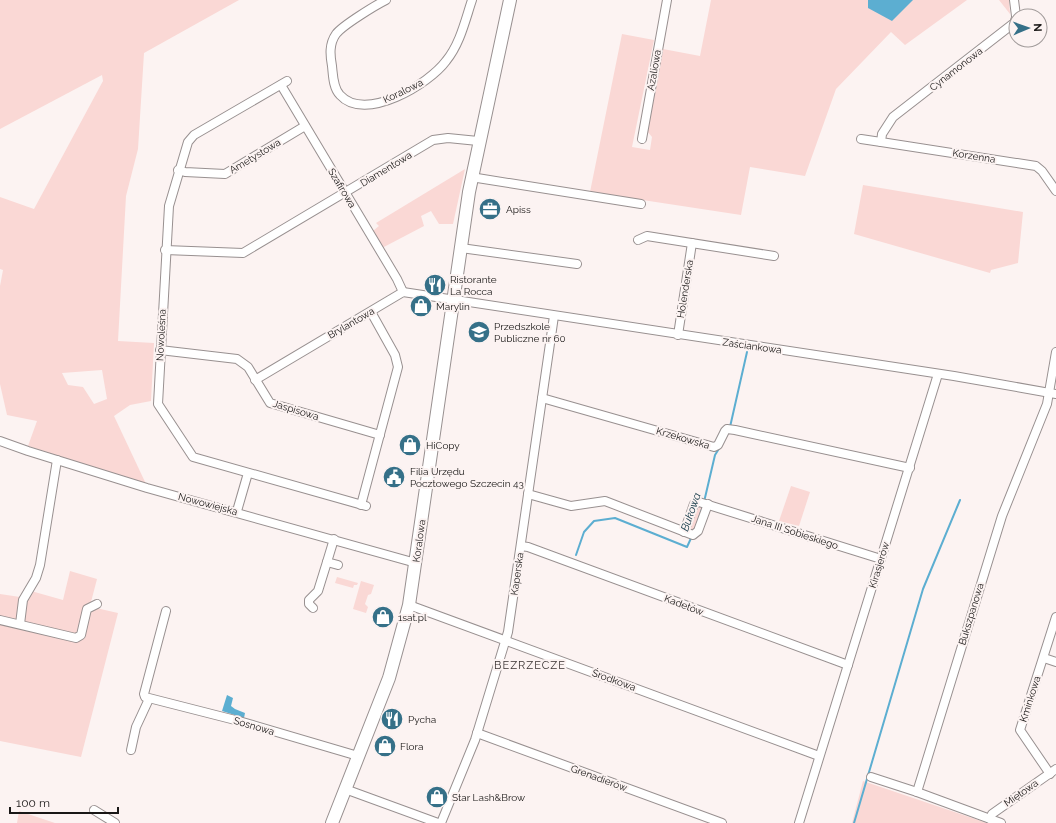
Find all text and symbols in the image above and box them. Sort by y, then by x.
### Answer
north arrow [1008,8,1048,48]
text: N [1031,23,1044,32]
street label: Cynamonowa [927,45,985,93]
street label: Azaliowa [645,49,663,91]
street label: Koralowa [381,77,425,105]
street label: Ametystowa [227,136,283,176]
street label: Korzenna [952,147,996,165]
street label: Diamentowa [358,149,414,189]
street label: Szafirowa [326,166,358,210]
office icon: Apiss [477,196,503,222]
place label: Apiss [506,204,531,215]
street label: Holenderska [675,259,695,319]
restaurant icon: Ristorante La Rocca [422,272,448,298]
place label: Ristorante La Rocca [450,274,497,297]
shop icon: Marylin [408,293,434,319]
place label: Marylin [436,301,470,312]
street label: Brylantowa [326,305,376,341]
street label: Nowoleśna [154,309,168,361]
school or university icon: Przedszkole Publiczne nr 60 [466,319,492,345]
place label: Przedszkole Publiczne nr 60 [494,321,566,344]
street label: Zaściankowa [722,336,782,356]
street label: Jaspisowa [272,398,320,422]
street label: Krzekowska [655,425,711,451]
shop icon: HiCopy [397,432,423,458]
place label: HiCopy [426,440,460,451]
public building icon: Filia Urzędu Pocztowego Szczecin 43 [381,464,407,490]
place label: Filia Urzędu Pocztowego Szczecin 43 [410,466,524,489]
street label: Nowowiejska [177,491,239,517]
water label: Bukowa [678,491,704,533]
street label: Jana III Sobieskiego [750,513,840,551]
street label: Koralowa [411,519,427,563]
street label: Kirasjerów [867,541,891,589]
street label: Kaperska [509,552,525,596]
street label: Bukszpanowa [956,582,986,646]
street label: Kadetów [663,593,705,617]
shop icon: 1sat.pl [370,604,396,630]
place label: 1sat.pl [398,612,427,623]
district label: BEZRZECZE [494,659,566,672]
street label: Środkowa [591,667,637,693]
street label: Kminkowa [1017,675,1043,723]
restaurant icon: Pycha [379,706,405,732]
place label: Pycha [408,714,436,725]
street label: Sosnowa [232,715,276,737]
shop icon: Flora [372,733,398,759]
place label: Flora [400,741,424,752]
street label: Grenadierów [569,763,629,793]
street label: Miętowa [1002,777,1040,809]
shop icon: Star Lash&Brow [424,784,450,810]
scale bar [10,789,118,815]
place label: Star Lash&Brow [452,792,525,803]
text: 100 m [16,796,50,810]

